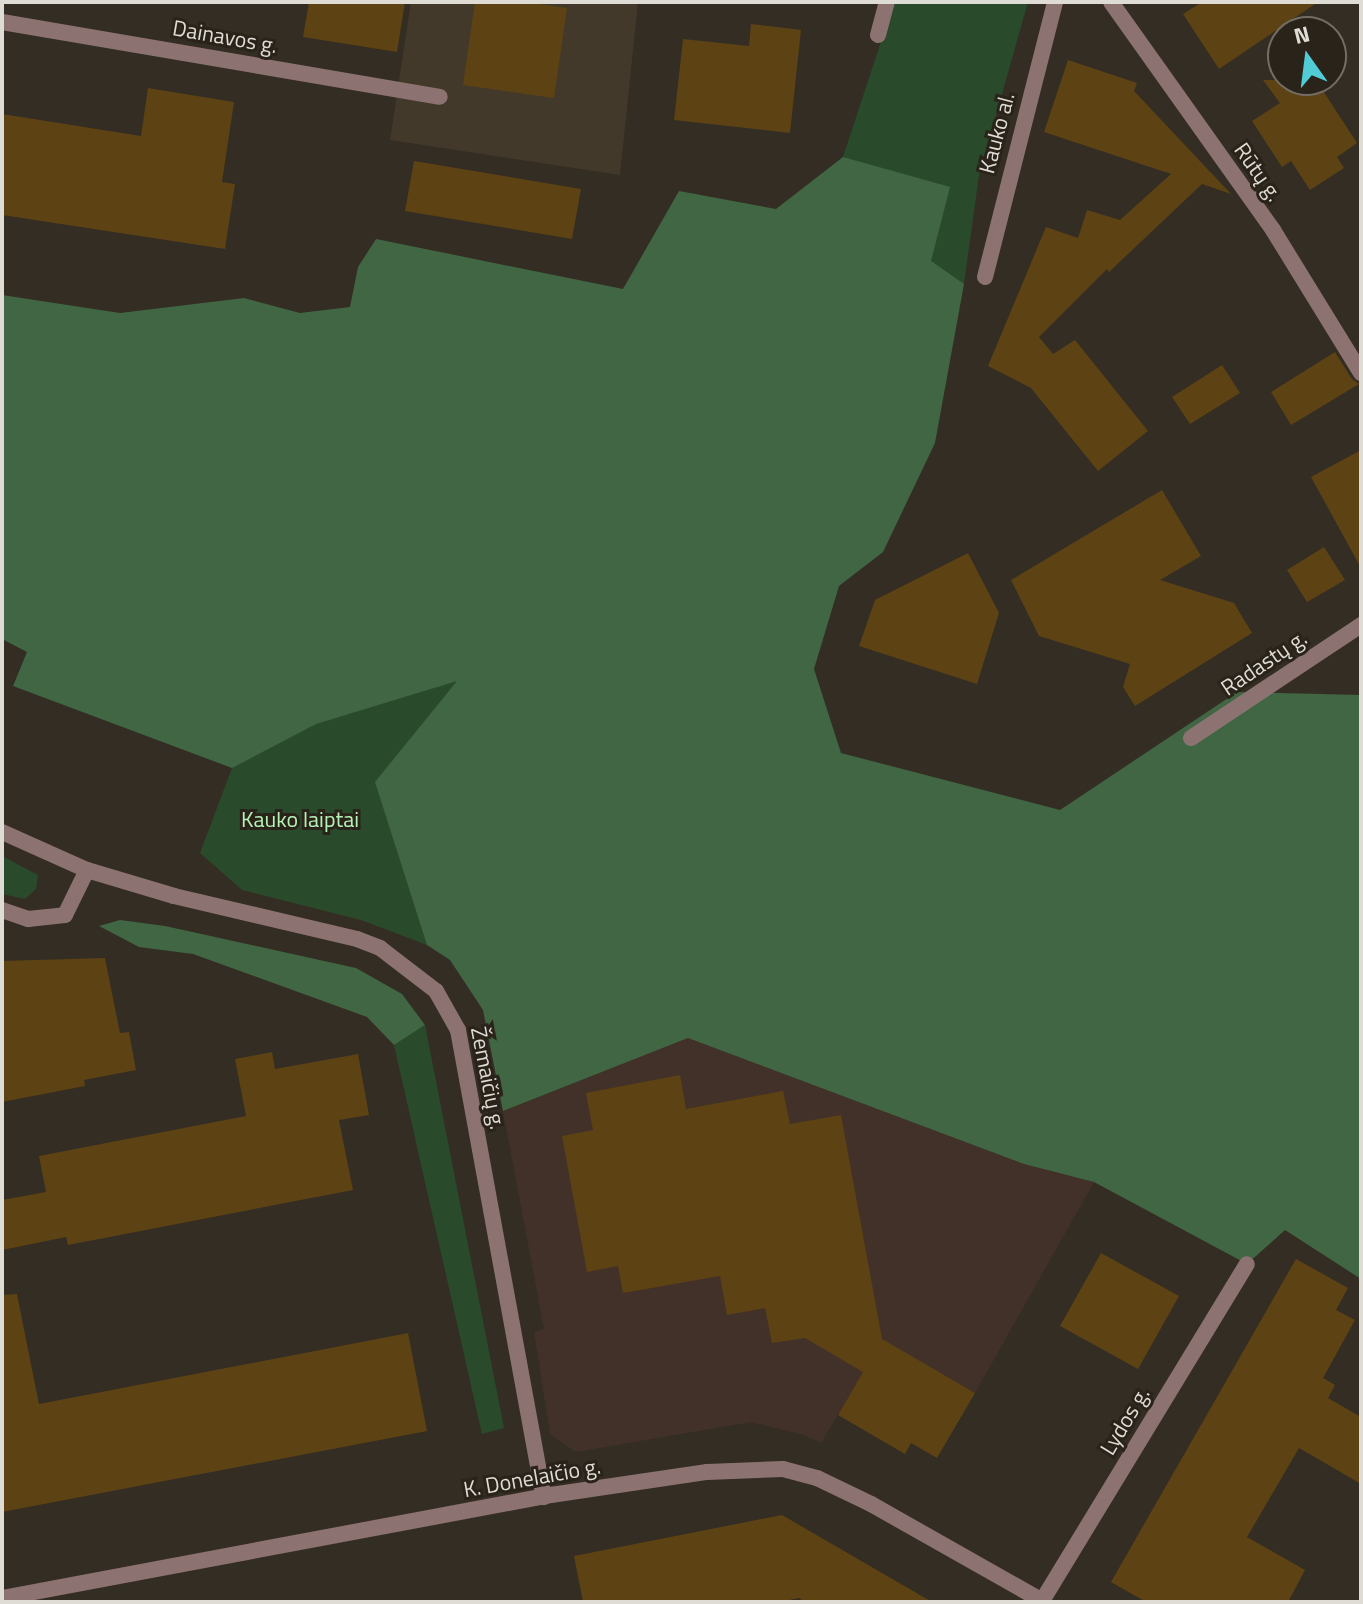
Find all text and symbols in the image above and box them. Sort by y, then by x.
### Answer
street label: Dainavos g. [171,15,279,59]
north arrow [1267,16,1347,96]
text: N [1290,16,1313,53]
street label: Kauko al. [974,90,1020,176]
street label: Rūtų g. [1228,138,1288,206]
street label: Radastų g. [1216,625,1312,701]
park label: Kauko laiptai [241,807,359,833]
street label: Žemaičių g. [465,1024,511,1132]
street label: Lydos g. [1095,1382,1155,1460]
street label: K. Donelaičio g. [461,1453,603,1503]

